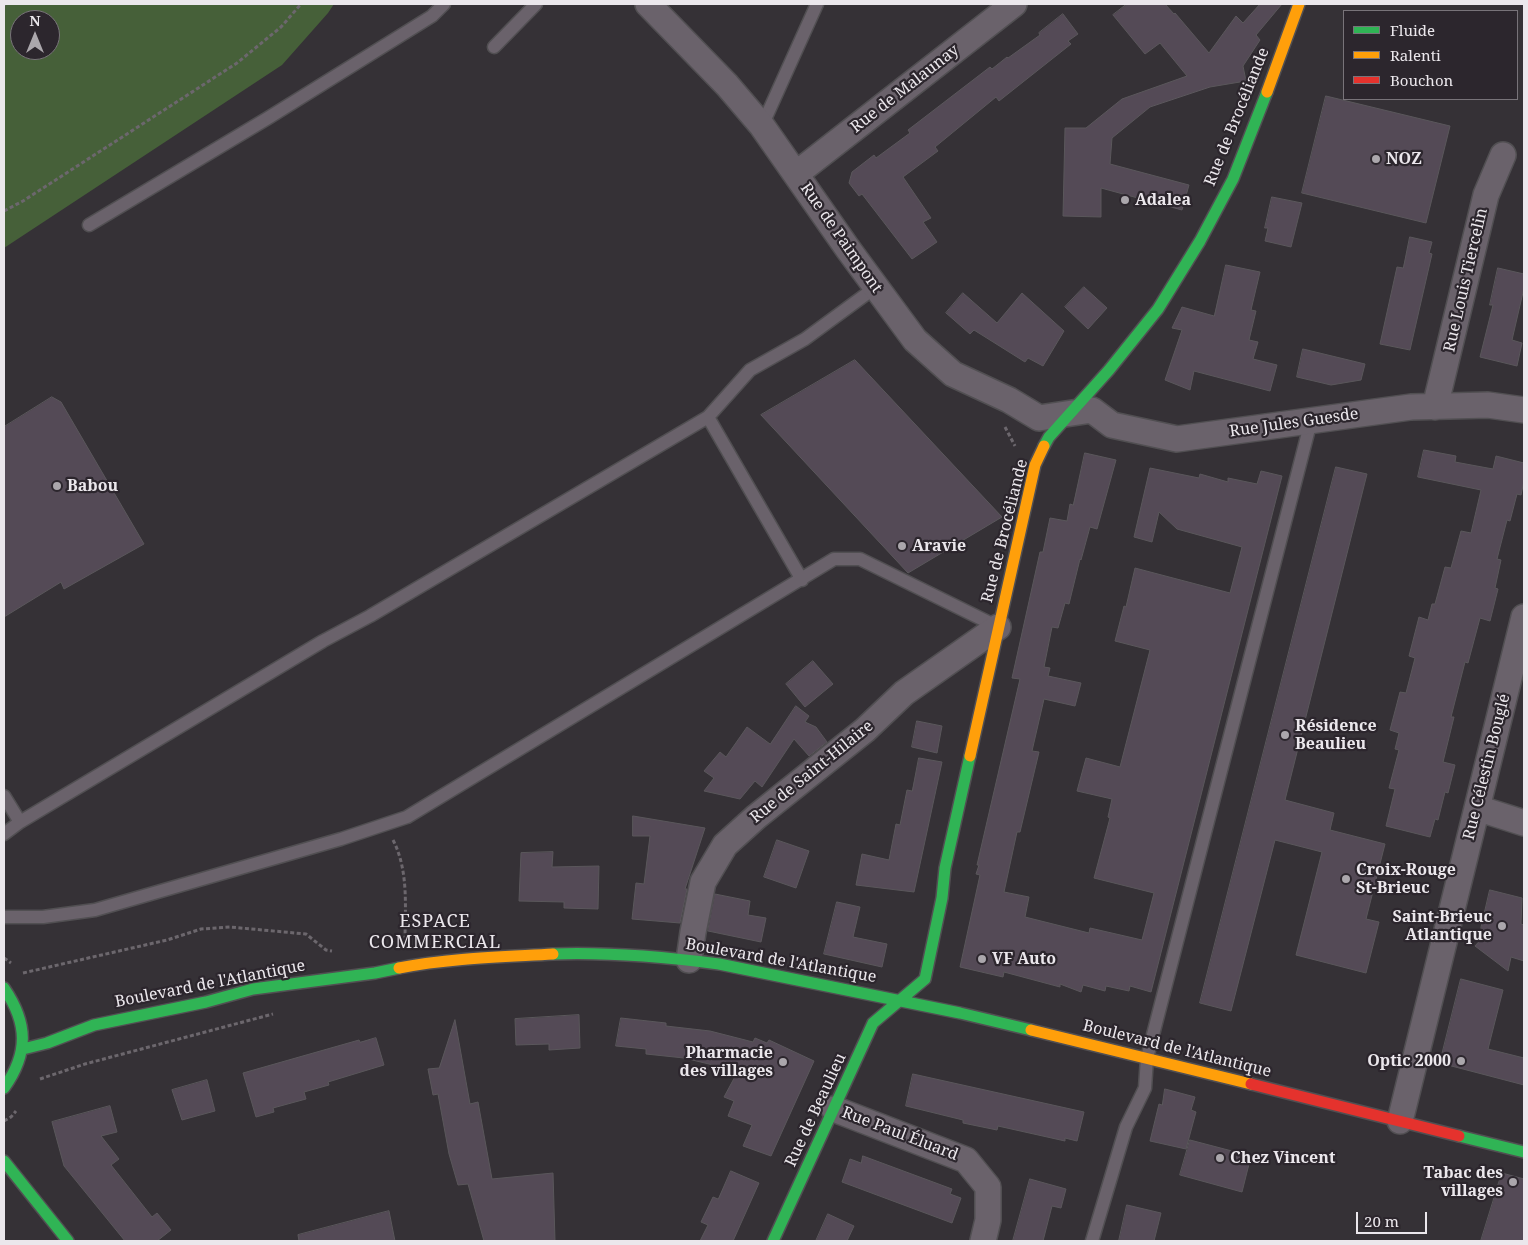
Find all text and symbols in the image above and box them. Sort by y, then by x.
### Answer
north arrow [10,10,60,60]
legend [1343,10,1518,100]
text: N [29,11,41,30]
text: Fluide [1390,20,1435,40]
street label: Rue de Malaunay [847,41,963,137]
street label: Rue de Brocéliande [1200,45,1274,189]
text: Ralenti [1390,45,1441,65]
text: Bouchon [1390,70,1453,90]
place label: NOZ [1386,149,1422,169]
marker: NOZ [1370,153,1382,165]
street label: Rue de Paimpont [796,179,886,297]
place label: Adalea [1135,190,1191,210]
marker: Adalea [1119,194,1131,206]
street label: Rue Louis Tiercelin [1440,206,1492,354]
street label: Rue Jules Guesde [1228,404,1360,442]
street label: Rue de Brocéliande [978,457,1032,605]
place label: Babou [67,476,118,496]
marker: Babou [51,480,63,492]
place label: Aravie [912,536,966,556]
marker: Aravie [896,540,908,552]
street label: Rue Célestin Bouglé [1460,692,1514,842]
place label: Résidence Beaulieu [1295,716,1377,754]
street label: Rue de Saint-Hilaire [747,717,877,827]
marker: Résidence Beaulieu [1279,729,1291,741]
place label: Croix-Rouge St-Brieuc [1356,860,1456,898]
marker: Croix-Rouge St-Brieuc [1340,873,1352,885]
place label: Saint-Brieuc Atlantique [1392,907,1492,945]
district label: ESPACE COMMERCIAL [368,911,502,954]
marker: Saint-Brieuc Atlantique [1496,920,1508,932]
street label: Boulevard de l'Atlantique [684,935,878,987]
place label: VF Auto [992,949,1056,969]
marker: VF Auto [976,953,988,965]
street label: Boulevard de l'Atlantique [113,956,307,1012]
street label: Boulevard de l'Atlantique [1081,1016,1273,1082]
place label: Pharmacie des villages [680,1043,773,1081]
street label: Rue de Beaulieu [781,1050,851,1170]
place label: Optic 2000 [1367,1051,1451,1071]
marker: Optic 2000 [1455,1055,1467,1067]
marker: Pharmacie des villages [777,1056,789,1068]
street label: Rue Paul Éluard [839,1103,961,1165]
place label: Chez Vincent [1230,1148,1335,1168]
marker: Chez Vincent [1214,1152,1226,1164]
place label: Tabac des villages [1424,1163,1503,1201]
marker: Tabac des villages [1507,1176,1519,1188]
scale bar [1358,1202,1429,1234]
text: 20 m [1364,1211,1399,1231]

